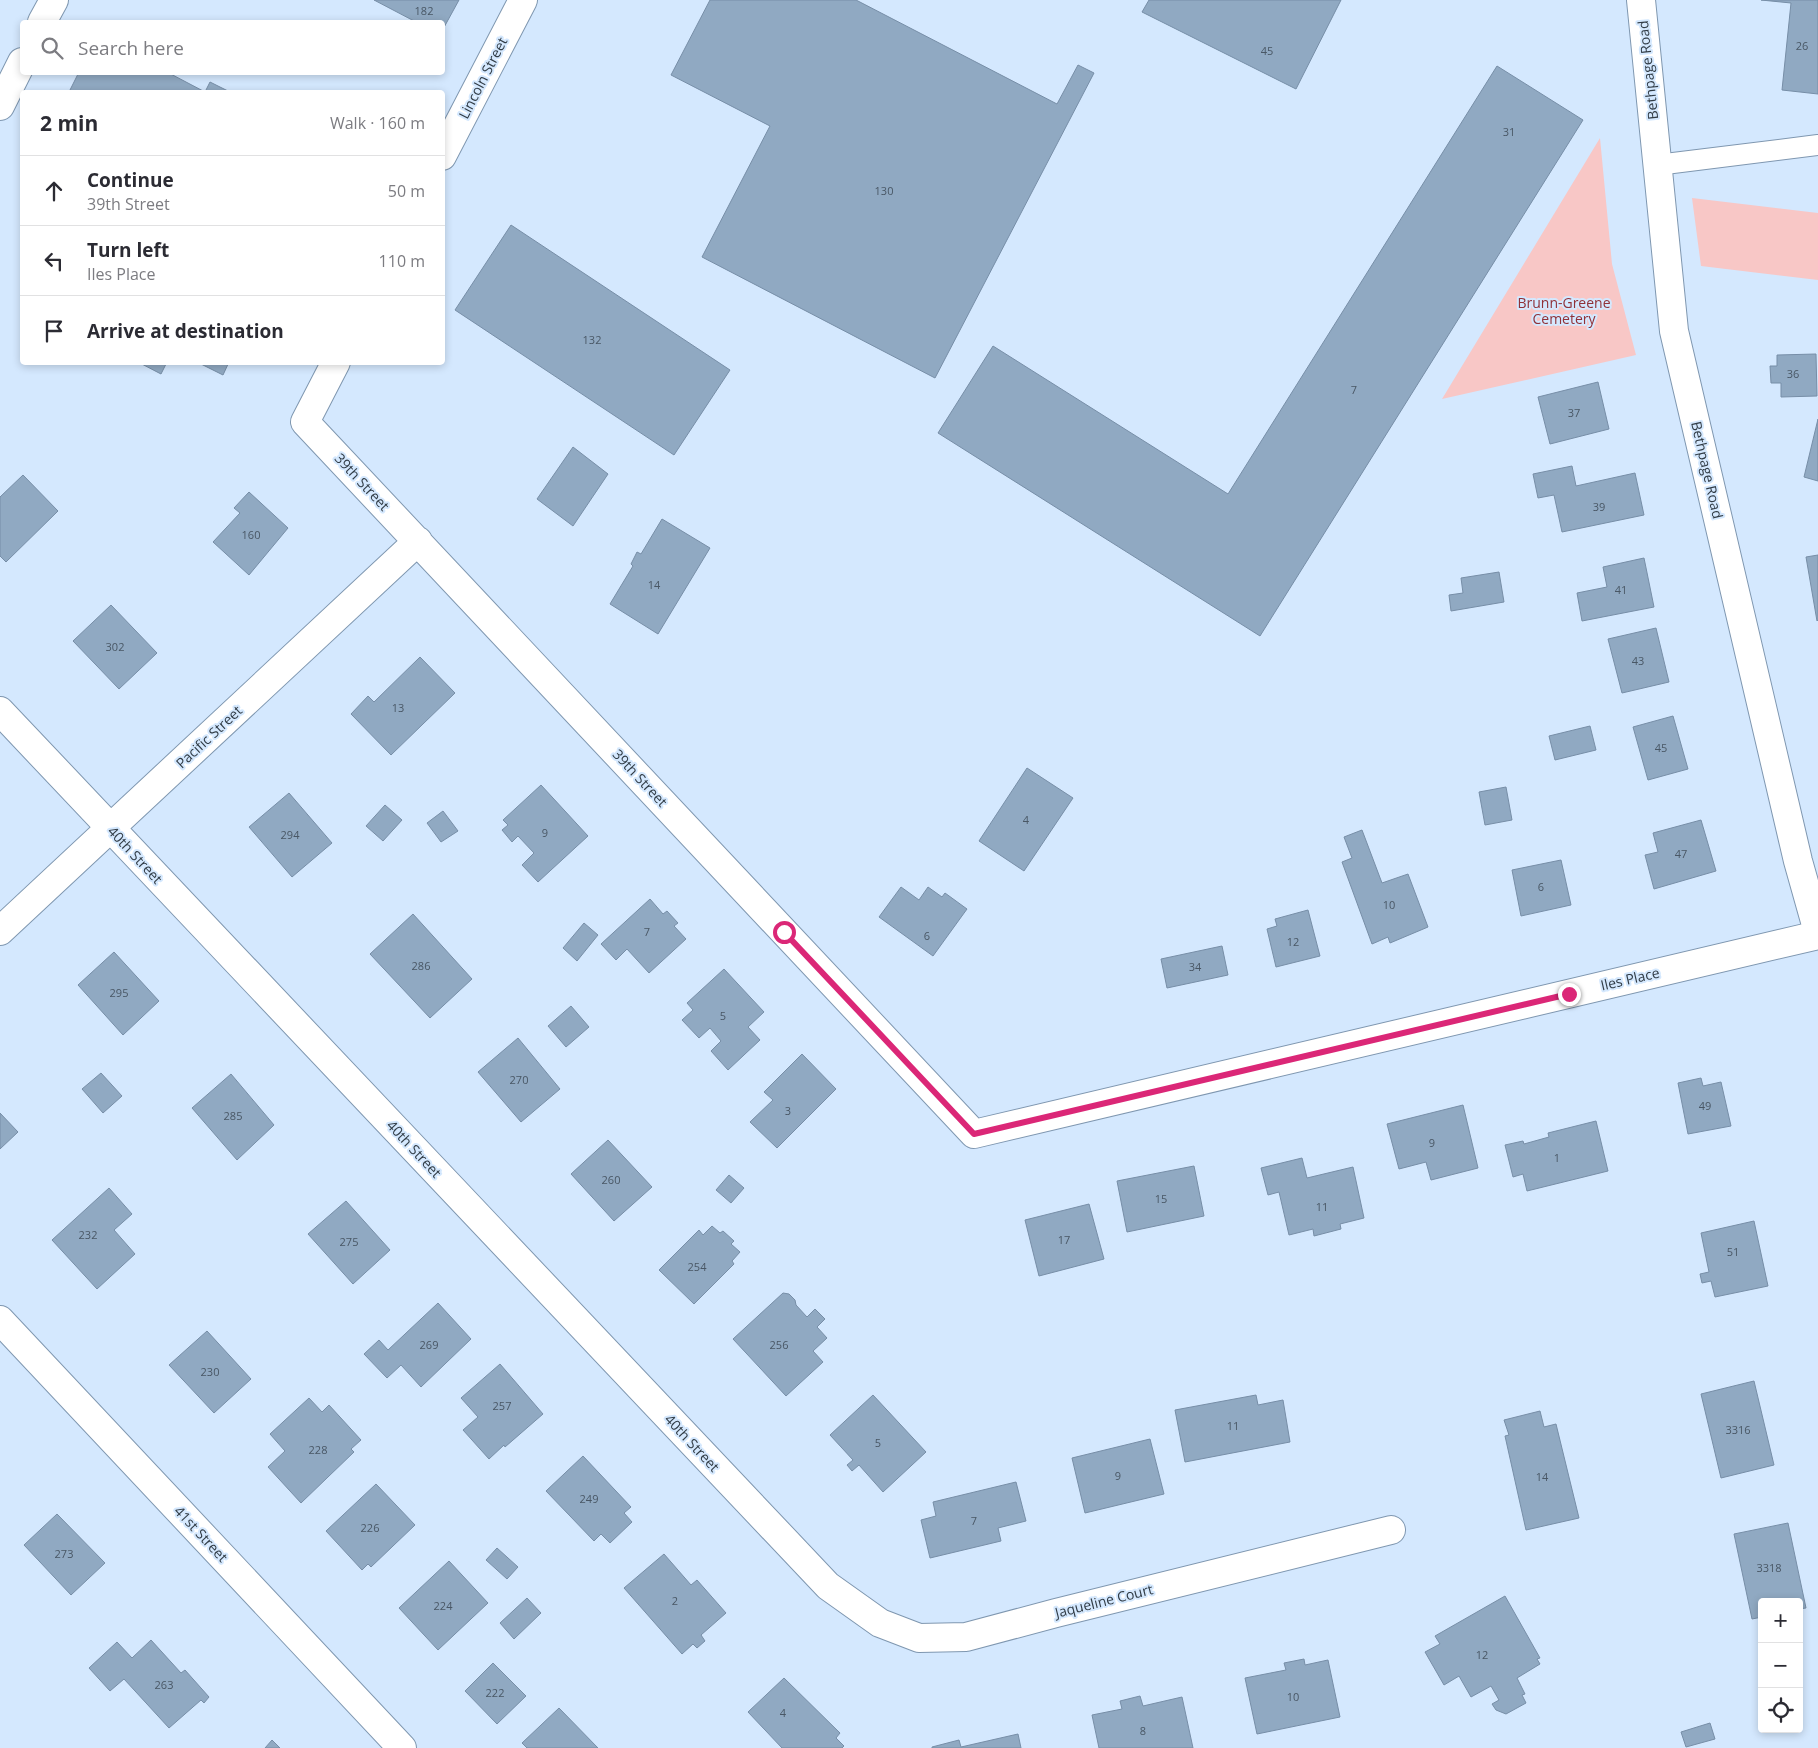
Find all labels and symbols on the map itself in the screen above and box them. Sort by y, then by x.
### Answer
house number: 182 [415,3,433,18]
street label: Bethpage Road [1633,20,1662,120]
street label: Lincoln Street [454,34,511,122]
house number: 26 [1796,38,1808,53]
house number: 45 [1261,43,1273,58]
house number: 31 [1503,124,1515,139]
house number: 130 [875,183,893,198]
park label: Brunn-Greene Cemetery [1517,293,1611,328]
house number: 132 [583,332,601,347]
house number: 36 [1787,366,1799,381]
house number: 7 [1351,382,1357,397]
house number: 37 [1568,405,1580,420]
street label: Bethpage Road [1687,419,1728,520]
street label: 39th Street [331,449,394,515]
house number: 39 [1593,499,1605,514]
house number: 160 [242,527,260,542]
house number: 14 [648,577,661,592]
house number: 41 [1615,582,1627,597]
house number: 302 [106,639,124,654]
house number: 43 [1632,653,1644,668]
house number: 13 [392,700,404,715]
street label: Pacific Street [171,701,246,772]
house number: 45 [1655,740,1667,755]
street label: 39th Street [609,745,672,811]
house number: 4 [1023,812,1030,827]
street label: 40th Street [104,822,167,888]
house number: 9 [542,825,548,840]
house number: 294 [281,827,300,842]
house number: 47 [1675,846,1687,861]
house number: 6 [1538,879,1544,894]
house number: 10 [1383,897,1395,912]
route start [773,921,796,944]
house number: 7 [644,924,650,939]
house number: 6 [924,928,930,943]
house number: 12 [1287,934,1299,949]
house number: 286 [412,958,430,973]
house number: 34 [1189,959,1202,974]
street label: Iles Place [1599,962,1661,995]
route end [1558,983,1581,1006]
house number: 295 [110,985,128,1000]
house number: 5 [720,1008,726,1023]
house number: 270 [510,1072,528,1087]
house number: 49 [1699,1098,1711,1113]
house number: 3 [785,1103,791,1118]
house number: 285 [224,1108,242,1123]
street label: 40th Street [383,1116,446,1182]
house number: 9 [1429,1135,1435,1150]
house number: 1 [1554,1150,1560,1165]
house number: 260 [602,1172,620,1187]
house number: 15 [1155,1191,1167,1206]
house number: 11 [1316,1199,1328,1214]
house number: 232 [79,1227,97,1242]
house number: 17 [1058,1232,1070,1247]
house number: 275 [340,1234,358,1249]
house number: 51 [1727,1244,1739,1259]
house number: 254 [688,1259,707,1274]
house number: 269 [420,1337,438,1352]
house number: 256 [770,1337,788,1352]
house number: 230 [201,1364,219,1379]
house number: 257 [493,1398,511,1413]
street label: 40th Street [661,1410,724,1476]
house number: 11 [1227,1418,1239,1433]
house number: 3316 [1725,1422,1751,1437]
house number: 5 [875,1435,881,1450]
house number: 228 [309,1442,327,1457]
house number: 9 [1115,1468,1121,1483]
house number: 14 [1536,1469,1549,1484]
house number: 249 [580,1491,598,1506]
street label: 41st Street [170,1501,232,1566]
house number: 7 [971,1513,977,1528]
house number: 226 [361,1520,379,1535]
house number: 273 [55,1546,73,1561]
house number: 3318 [1756,1560,1782,1575]
street label: Jaqueline Court [1051,1579,1155,1622]
house number: 2 [672,1593,678,1608]
house number: 224 [434,1598,453,1613]
house number: 12 [1476,1647,1488,1662]
house number: 263 [155,1677,173,1692]
house number: 222 [486,1685,504,1700]
house number: 10 [1287,1689,1299,1704]
house number: 4 [780,1705,787,1720]
house number: 8 [1140,1723,1146,1738]

